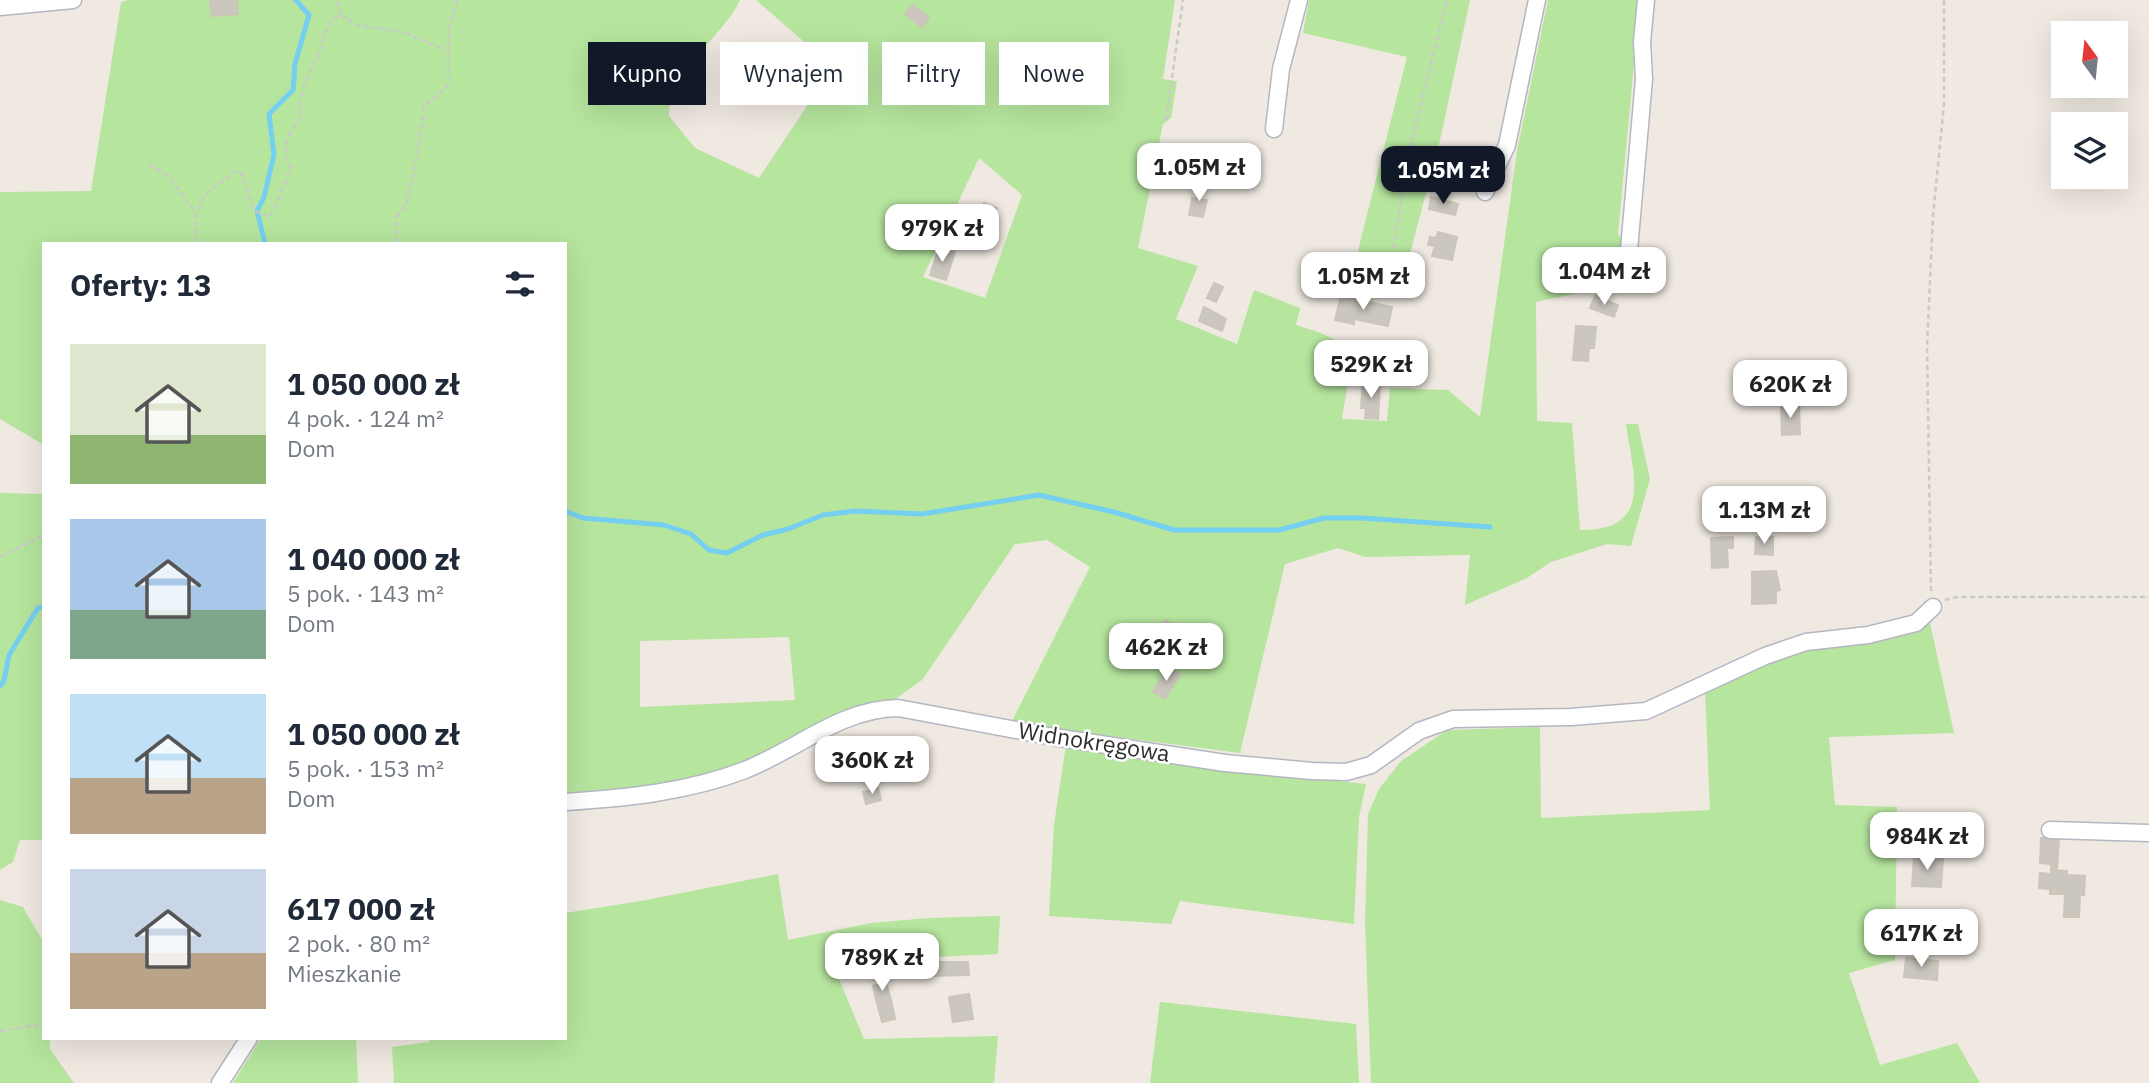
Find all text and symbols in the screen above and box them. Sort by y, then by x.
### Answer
north arrow [2051,21,2128,98]
map controls [2051,21,2128,189]
chip: Kupno [588,42,706,105]
chip: Wynajem [720,42,868,105]
chip: Filtry [882,42,985,105]
chip: Nowe [999,42,1109,105]
button: layers [2051,112,2128,189]
pin: 1.05M zł [1127,144,1271,203]
pin: 1.05M zł [1371,146,1515,206]
text: 1.05M zł [1153,151,1245,181]
text: 1.05M zł [1397,154,1489,184]
pin: 979K zł [877,204,1007,264]
text: 979K zł [901,212,983,242]
pin: 1.04M zł [1532,247,1676,307]
pin: 1.05M zł [1291,252,1435,312]
text: 1.04M zł [1558,255,1650,285]
text: 1.05M zł [1317,260,1409,290]
text: Oferty: 13 [70,265,212,304]
icon: filters [501,265,539,303]
pin: 529K zł [1306,340,1436,400]
text: 529K zł [1330,348,1412,378]
pin: 620K zł [1725,360,1855,420]
text: 1 050 000 zł [287,364,459,403]
text: 620K zł [1749,368,1831,398]
icon: home [126,372,210,456]
text: 4 pok. · 124 m² [287,403,444,433]
text: Dom [287,433,335,463]
pin: 1.13M zł [1692,486,1836,546]
text: 1.13M zł [1718,494,1810,524]
text: 1 040 000 zł [287,539,459,578]
icon: home [126,547,210,631]
text: 5 pok. · 143 m² [287,578,444,608]
text: Dom [287,608,335,638]
pin: 462K zł [1101,624,1231,683]
text: 462K zł [1125,631,1207,661]
text: 1 050 000 zł [287,714,459,753]
street label: Widnokręgowa [1016,714,1172,768]
icon: home [126,722,210,806]
pin: 360K zł [807,736,937,796]
text: 360K zł [831,744,913,774]
text: 5 pok. · 153 m² [287,753,444,783]
text: Dom [287,783,335,813]
pin: 984K zł [1862,812,1992,872]
text: 984K zł [1886,820,1968,850]
text: 617 000 zł [287,889,434,928]
icon: home [126,897,210,981]
pin: 617K zł [1856,909,1986,969]
text: 617K zł [1880,917,1962,947]
text: 2 pok. · 80 m² [287,928,430,958]
pin: 789K zł [817,934,947,993]
text: 789K zł [841,941,923,971]
text: Mieszkanie [287,958,401,988]

